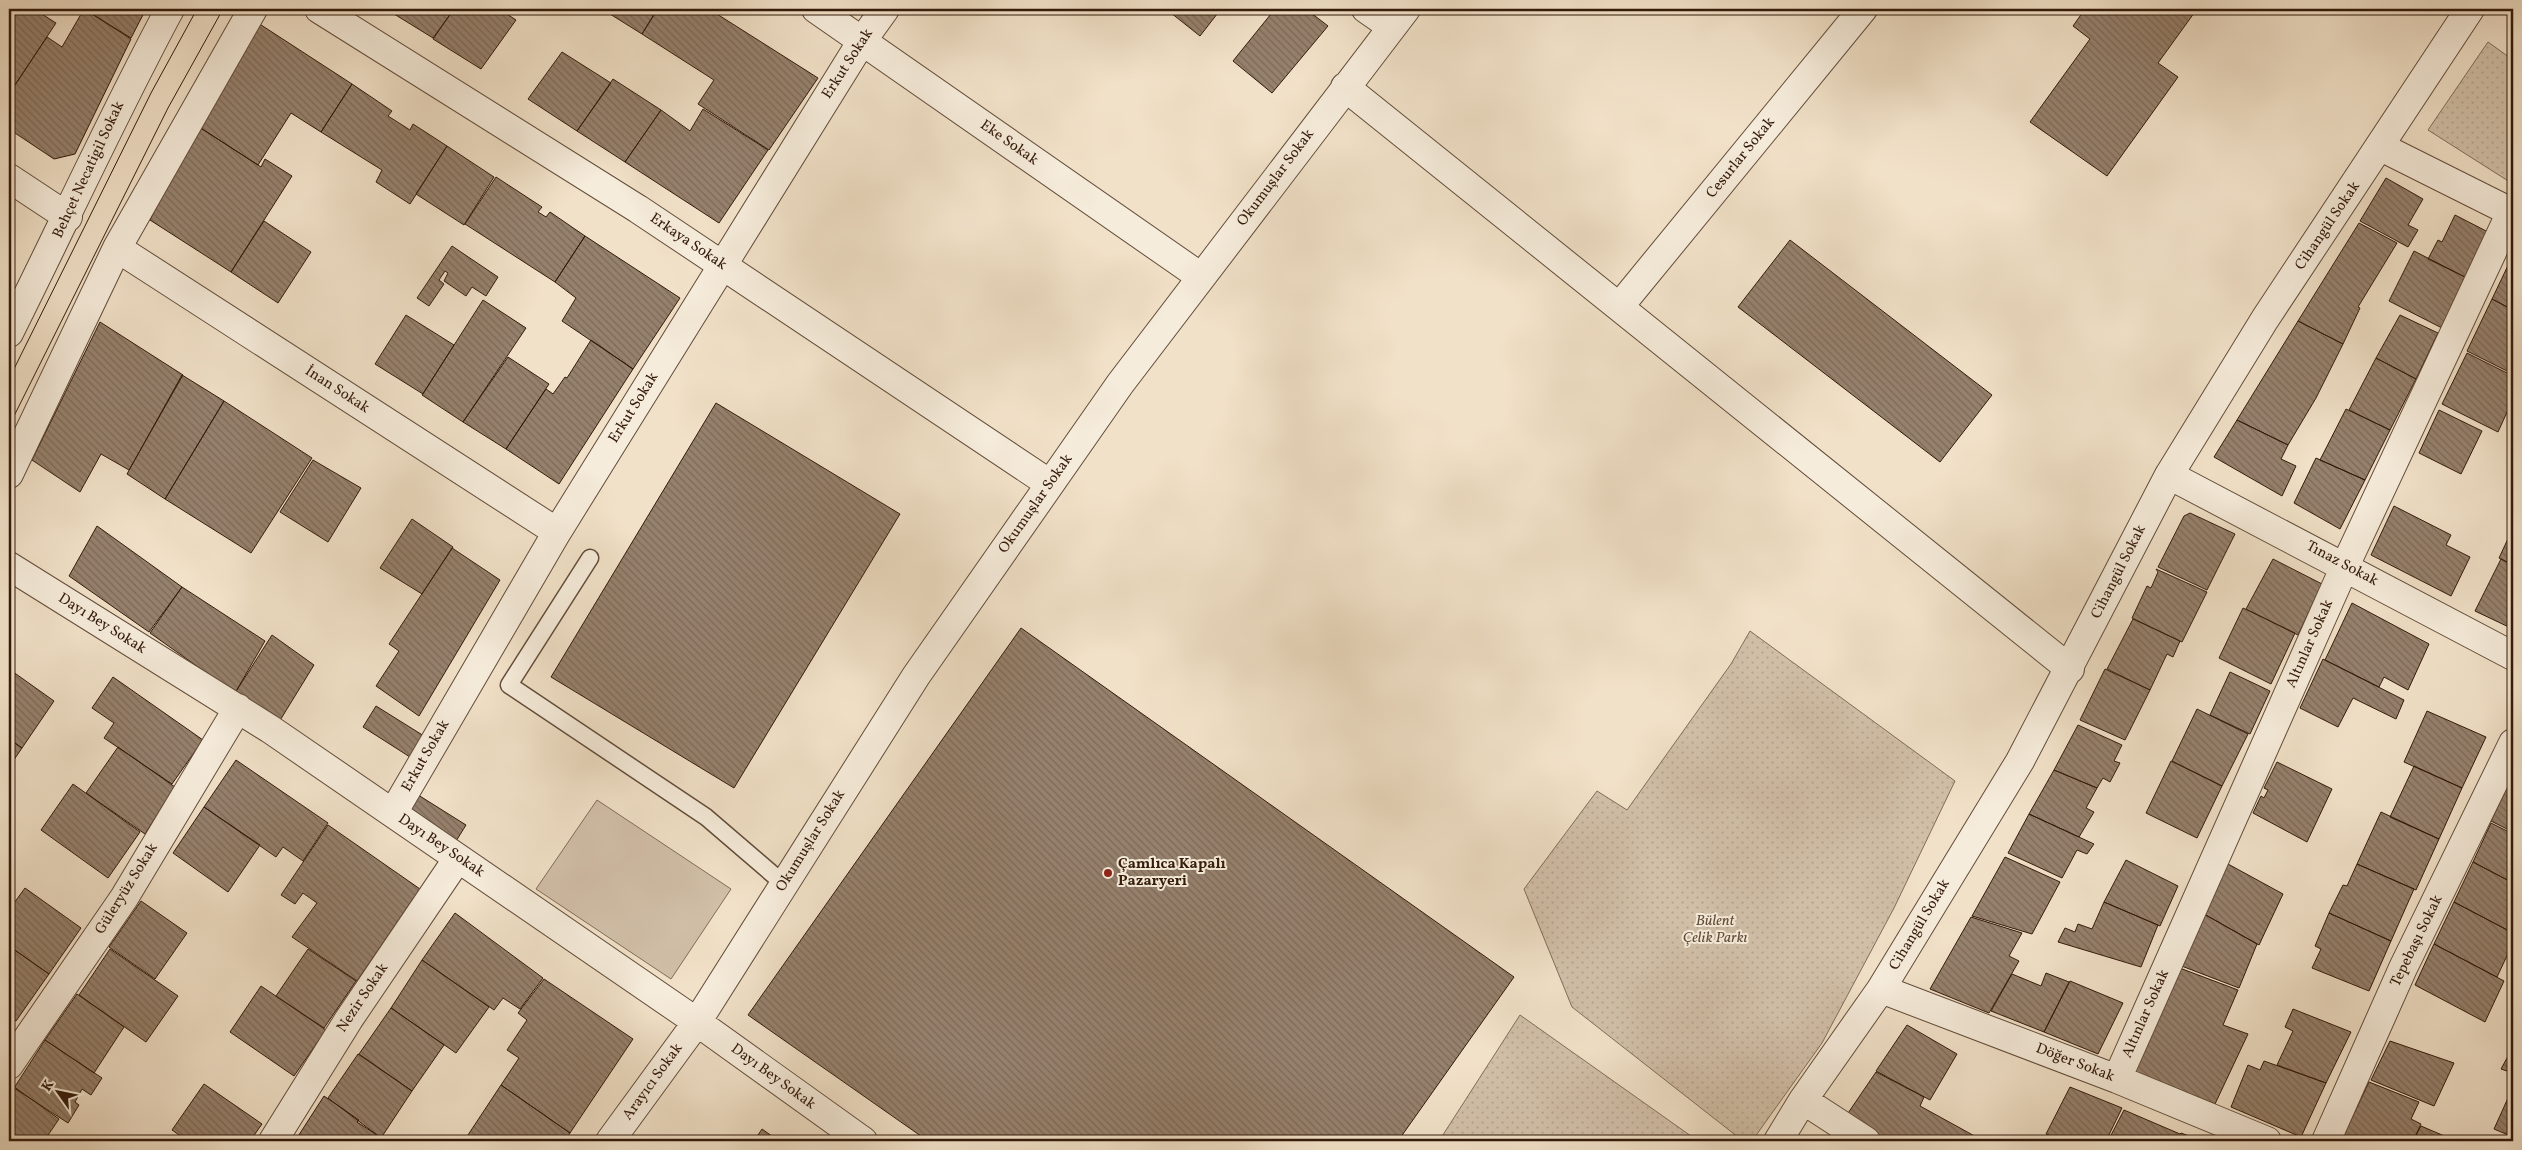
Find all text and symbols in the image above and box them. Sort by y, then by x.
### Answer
street label: Erkut Sokak [817,25,879,103]
street label: Behçet Necatigil Sokak [48,98,130,242]
street label: Cesurlar Sokak [1702,113,1780,203]
street label: Eke Sokak [976,115,1042,171]
street label: Okumuşlar Sokak [1232,125,1320,231]
street label: Cihangül Sokak [2290,177,2366,275]
street label: Erkaya Sokak [645,208,731,276]
street label: İnan Sokak [300,361,374,419]
street label: Erkut Sokak [604,368,664,448]
street label: Okumuşlar Sokak [994,450,1078,558]
street label: Cihangül Sokak [2086,521,2152,623]
street label: Tınaz Sokak [2302,536,2382,592]
street label: Dayı Bey Sokak [54,588,150,660]
street label: Altınlar Sokak [2281,596,2339,692]
street label: Erkut Sokak [397,716,455,796]
street label: Okumuşlar Sokak [771,786,851,896]
street label: Dayı Bey Sokak [393,809,489,883]
street label: Güleryüz Sokak [90,839,164,939]
place label: Çamlıca Kapalı Pazaryeri [1118,854,1226,892]
marker: Çamlıca Kapalı Pazaryeri [1102,867,1114,879]
street label: Cihangül Sokak [1884,875,1956,975]
street label: Tepebaşı Sokak [2386,891,2448,991]
park label: Bülent Çelik Parkı [1683,911,1748,949]
street label: Nezir Sokak [332,959,394,1037]
street label: Altınlar Sokak [2117,966,2175,1062]
street label: Döğer Sokak [2033,1038,2117,1088]
street label: Arayıcı Sokak [618,1039,688,1125]
street label: Dayı Bey Sokak [726,1039,820,1115]
north arrow [32,1068,82,1118]
text: K [38,1076,59,1095]

